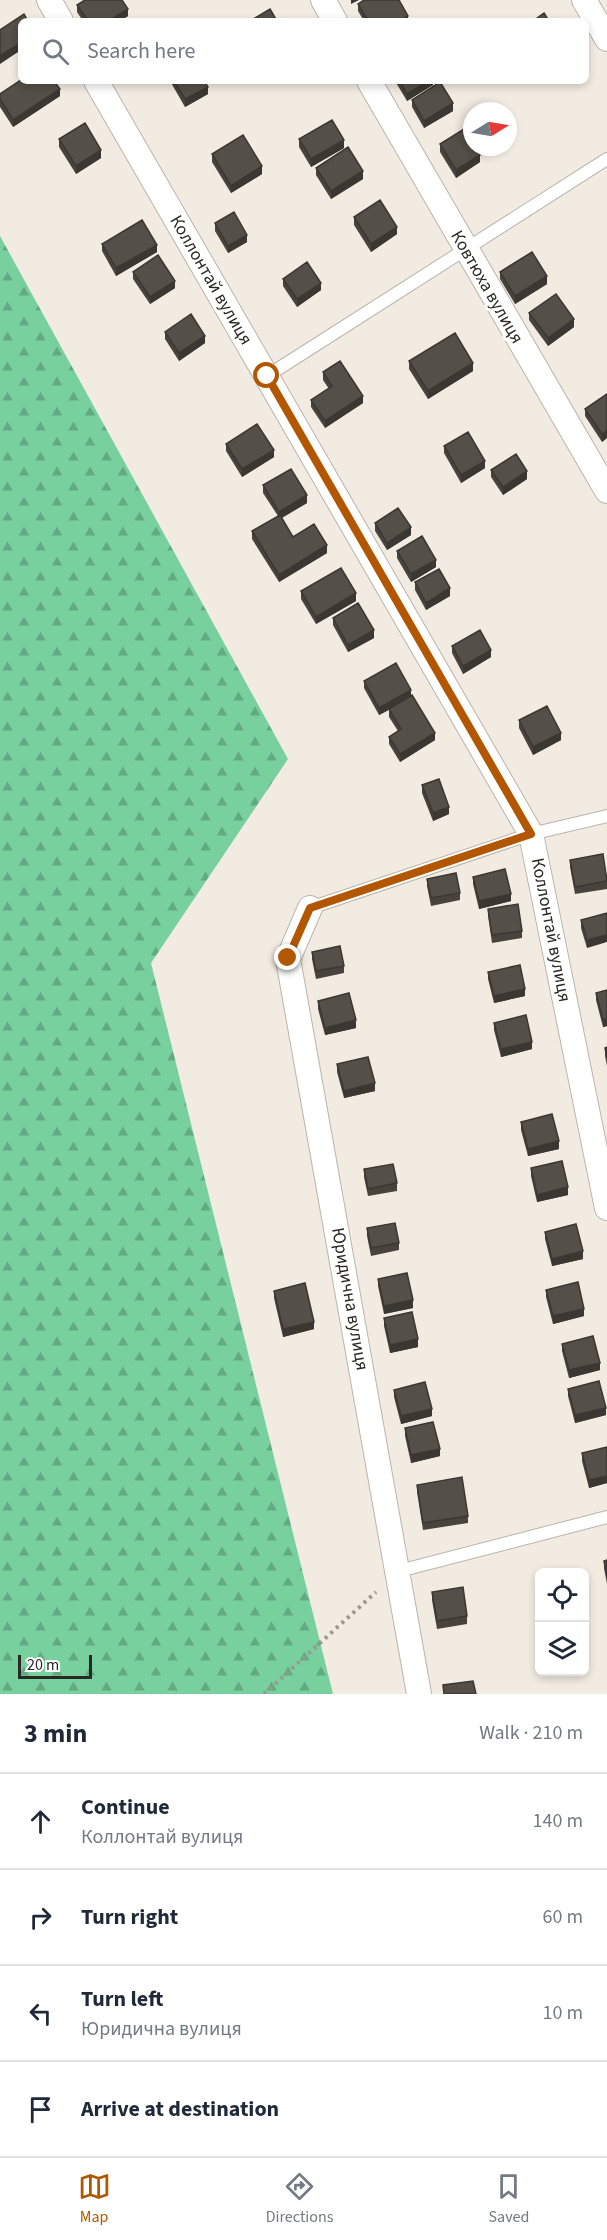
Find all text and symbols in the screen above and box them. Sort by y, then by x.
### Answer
search box [18,18,589,84]
icon: search [39,35,72,68]
text: Search here [87,35,195,67]
north arrow [463,102,517,156]
street label: Коллонтай вулиця [164,210,258,350]
street label: Ковтюха вулиця [444,226,530,348]
route start [253,362,279,388]
street label: Коллонтай вулиця [525,856,577,1004]
route end [274,944,300,970]
street label: Юридична вулиця [325,1226,375,1372]
map controls [535,1568,589,1676]
button: locate [535,1568,589,1622]
button: layers [535,1622,589,1676]
scale bar [18,1652,92,1680]
text: 20 m [27,1654,59,1676]
text: 3 min [24,1715,87,1752]
text: Walk · 210 m [479,1719,583,1747]
text: Continue [81,1791,170,1823]
icon: ahead [24,1805,57,1838]
text: 140 m [533,1807,583,1835]
text: Коллонтай вулиця [81,1823,243,1851]
icon: right [24,1901,57,1934]
text: Turn right [81,1901,178,1933]
text: 60 m [543,1903,583,1931]
text: Turn left [81,1983,163,2015]
icon: left [24,1997,57,2030]
text: 10 m [543,1999,583,2027]
text: Юридична вулиця [81,2015,242,2043]
icon: arrive [24,2093,57,2126]
text: Arrive at destination [81,2093,279,2125]
tab: Map [78,2170,111,2228]
tab: Directions [266,2170,333,2228]
tab: Saved [489,2170,529,2228]

